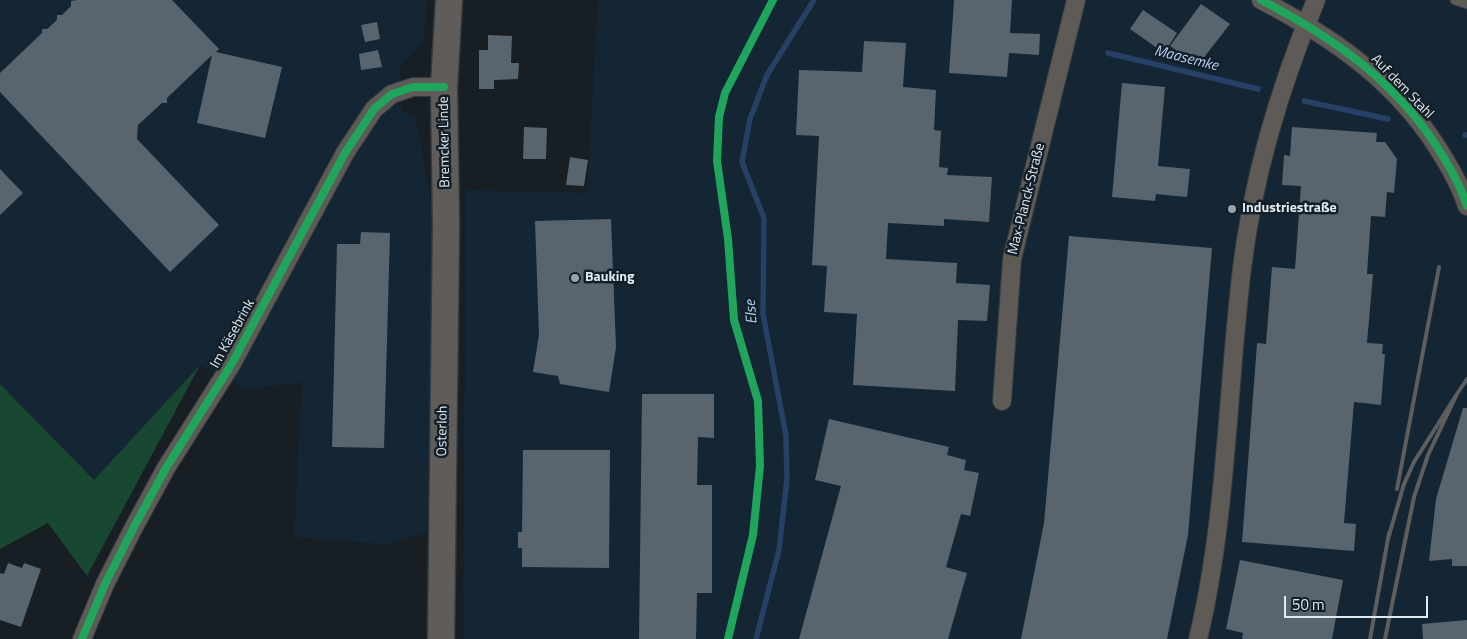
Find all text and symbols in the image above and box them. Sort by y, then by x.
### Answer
water label: Maasemke [1152,42,1220,76]
street label: Auf dem Stahl [1367,51,1437,123]
street label: Bremcker Linde [436,96,454,188]
street label: Max-Planck-Straße [1005,142,1049,256]
place label: Industriestraße [1242,201,1337,217]
marker: Industriestraße [1226,203,1238,215]
place label: Bauking [585,270,634,286]
marker: Bauking [569,272,581,284]
street label: Im Käsebrink [207,297,259,371]
water label: Else [742,299,762,325]
street label: Osterloh [434,405,452,457]
scale bar [1287,586,1431,618]
text: 50 m [1292,593,1325,616]

